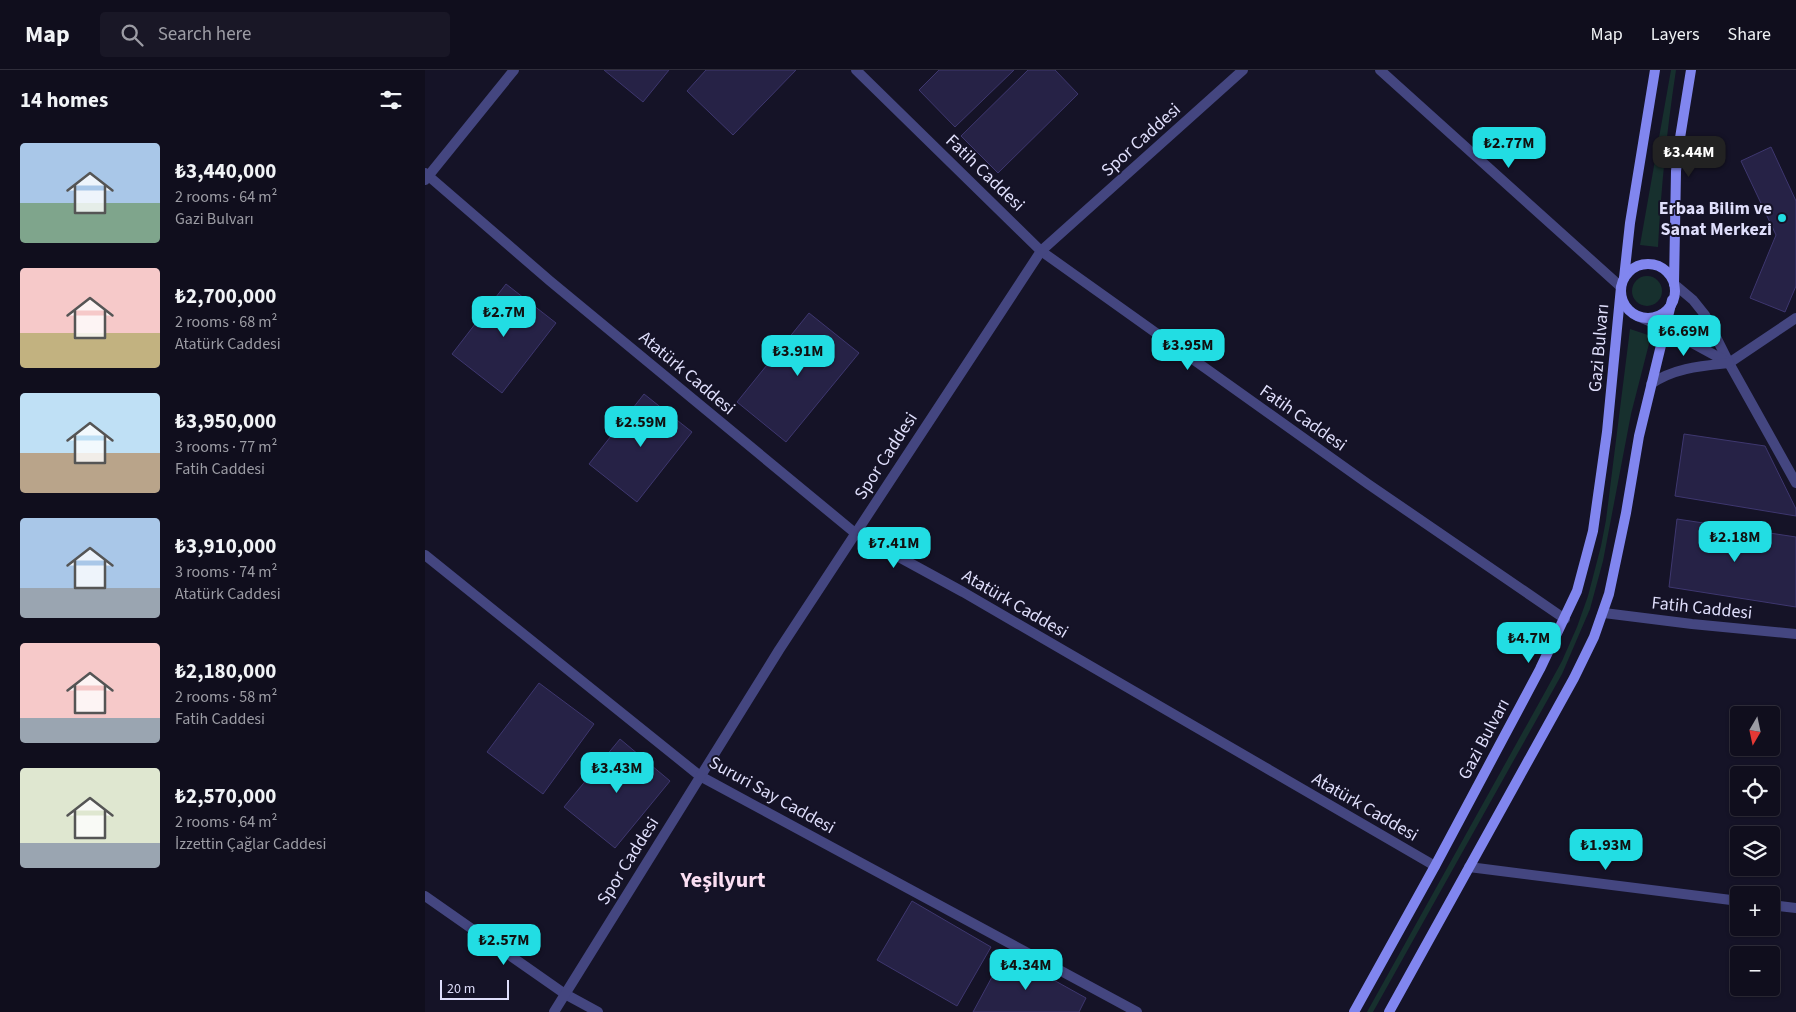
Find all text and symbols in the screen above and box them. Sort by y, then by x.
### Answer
search box [100,12,450,57]
text: Map [25,17,70,52]
icon: search [118,21,146,49]
text: Search here [158,21,251,48]
text: Map [1591,22,1623,47]
text: Layers [1651,22,1700,47]
text: Share [1728,22,1771,47]
text: 14 homes [20,85,108,115]
icon: filters [377,86,405,114]
street label: Spor Caddesi [1096,97,1186,183]
pin: ₺2.77M [1468,126,1550,169]
street label: Fatih Caddesi [940,129,1030,217]
text: ₺2.77M [1484,132,1534,154]
pin: ₺3.44M [1648,136,1730,178]
text: ₺3.44M [1664,141,1714,163]
text: ₺3,440,000 [175,156,276,186]
icon: home [60,163,120,223]
text: 2 rooms · 64 m² [175,186,277,208]
place label: Erbaa Bilim ve Sanat Merkezi [1659,196,1772,242]
text: Gazi Bulvarı [175,208,254,230]
marker: Erbaa Bilim ve Sanat Merkezi [1776,212,1788,224]
text: ₺2,700,000 [175,281,276,311]
icon: home [60,288,120,348]
pin: ₺2.7M [469,296,539,338]
text: ₺2.7M [483,301,525,323]
street label: Gazi Bulvarı [1583,303,1615,393]
text: 2 rooms · 68 m² [175,311,277,333]
pin: ₺6.69M [1643,314,1725,357]
text: ₺6.69M [1659,320,1709,342]
street label: Atatürk Caddesi [633,325,741,421]
pin: ₺3.95M [1147,328,1229,371]
text: Atatürk Caddesi [175,333,281,355]
pin: ₺3.91M [757,334,839,377]
text: ₺3.95M [1163,334,1213,356]
text: ₺3.91M [773,340,823,362]
street label: Fatih Caddesi [1254,379,1352,457]
text: ₺3,950,000 [175,406,276,436]
pin: ₺2.59M [600,406,682,448]
street label: Spor Caddesi [848,407,924,505]
text: ₺2.59M [616,411,666,433]
icon: home [60,413,120,473]
text: 3 rooms · 77 m² [175,436,277,458]
text: Fatih Caddesi [175,458,265,480]
pin: ₺2.18M [1694,520,1776,563]
pin: ₺7.41M [853,526,935,569]
text: ₺2.18M [1710,526,1760,548]
text: ₺3,910,000 [175,531,276,561]
text: ₺7.41M [869,532,919,554]
icon: home [60,538,120,598]
text: 3 rooms · 74 m² [175,561,277,583]
street label: Atatürk Caddesi [957,563,1073,645]
text: Atatürk Caddesi [175,583,281,605]
street label: Fatih Caddesi [1650,590,1754,626]
pin: ₺4.7M [1494,622,1564,664]
text: ₺4.7M [1508,627,1550,649]
text: ₺2,180,000 [175,656,276,686]
icon: home [60,663,120,723]
text: 2 rooms · 58 m² [175,686,277,708]
street label: Gazi Bulvarı [1452,694,1516,784]
north arrow [1730,706,1780,756]
map controls [1730,706,1780,996]
text: Fatih Caddesi [175,708,265,730]
street label: Sururi Say Caddesi [704,750,840,840]
pin: ₺3.43M [576,752,658,794]
text: ₺3.43M [592,757,642,779]
street label: Atatürk Caddesi [1307,766,1423,848]
button: locate [1730,766,1780,816]
text: ₺2,570,000 [175,781,276,811]
icon: home [60,788,120,848]
text: 2 rooms · 64 m² [175,811,277,833]
street label: Spor Caddesi [591,812,665,910]
button: layers [1730,826,1780,876]
pin: ₺1.93M [1565,828,1647,871]
text: İzzettin Çağlar Caddesi [175,833,327,855]
text: ₺1.93M [1581,834,1631,856]
district label: Yeşilyurt [680,864,766,896]
button: + [1730,886,1780,936]
pin: ₺2.57M [463,924,545,966]
text: ₺2.57M [479,929,529,951]
button: − [1730,946,1780,996]
pin: ₺4.34M [985,948,1067,991]
text: ₺4.34M [1001,954,1051,976]
scale bar [440,977,509,1000]
text: 20 m [447,979,475,999]

